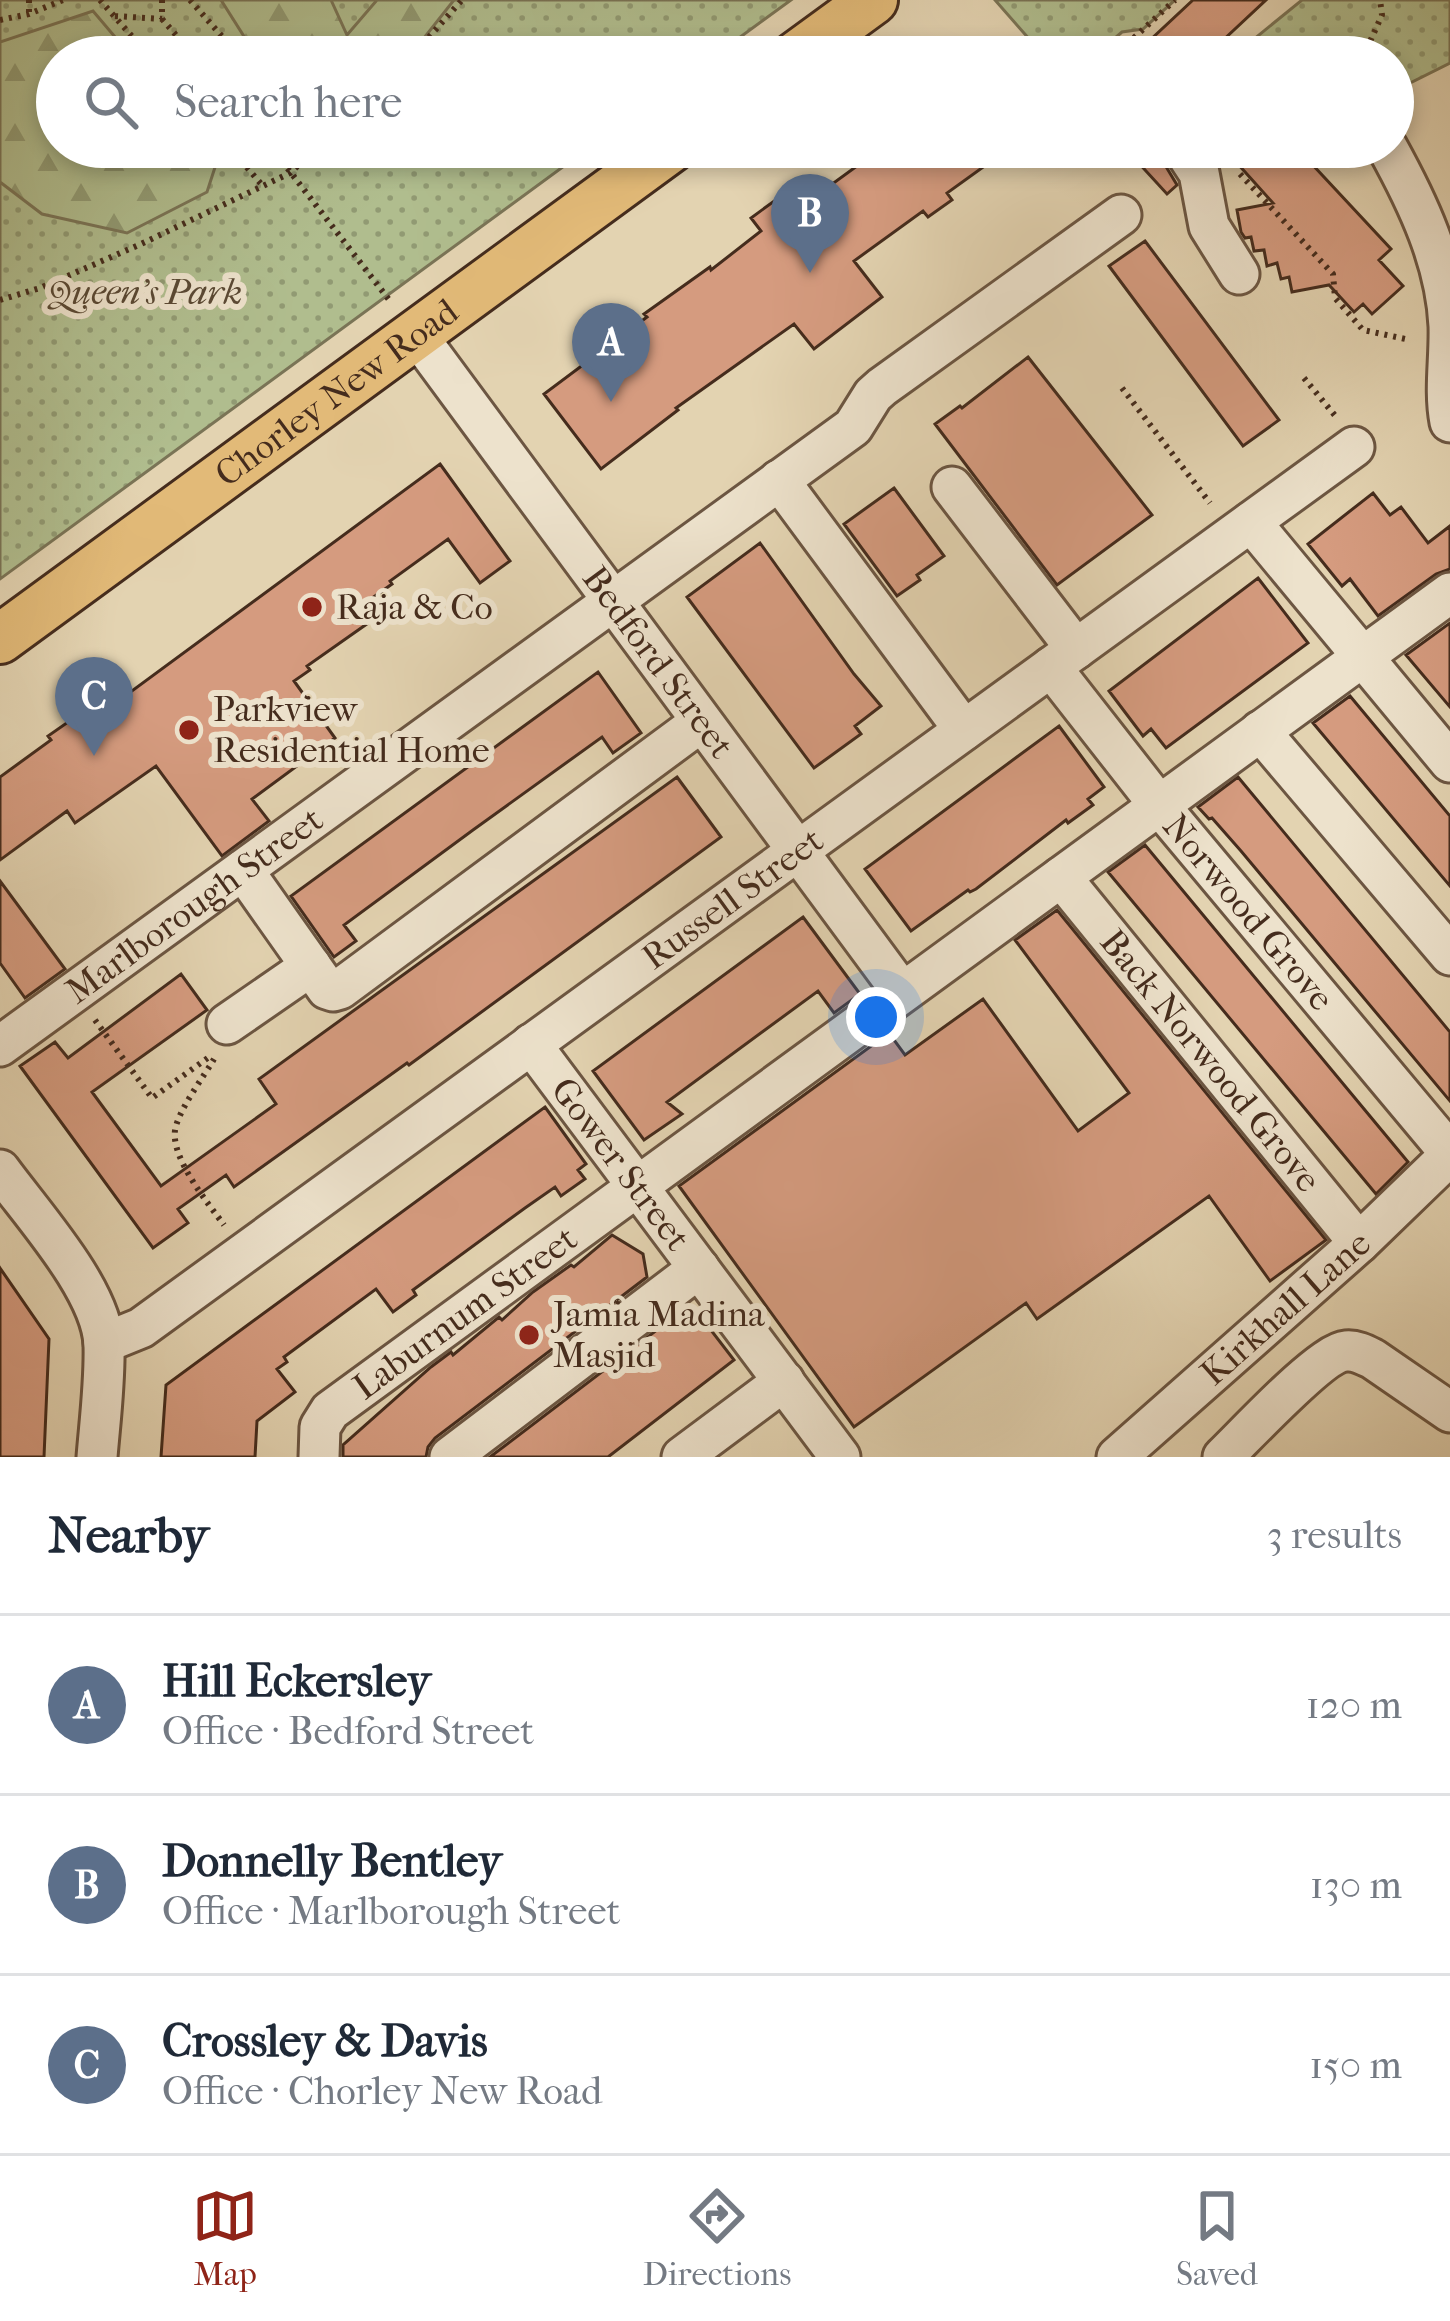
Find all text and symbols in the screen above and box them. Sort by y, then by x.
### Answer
search box [36,36,1414,168]
icon: search [78,69,144,135]
text: Search here [174,76,402,129]
pin: B [771,174,849,273]
park label: Queen's Park [47,271,242,314]
street label: Chorley New Road [207,290,466,495]
pin: A [572,303,650,402]
street label: Bedford Street [574,558,743,766]
place label: Raja & Co [336,586,493,628]
marker: Raja & Co [299,594,325,620]
pin: C [55,657,133,756]
place label: Parkview Residential Home [213,688,490,771]
marker: Parkview Residential Home [176,717,202,743]
street label: Marlborough Street [58,798,331,1012]
street label: Norwood Grove [1154,805,1343,1019]
street label: Russell Street [634,819,831,978]
street label: Back Norwood Grove [1092,921,1330,1200]
your location [846,987,906,1047]
street label: Gower Street [543,1069,699,1259]
street label: Laburnum Street [345,1217,585,1408]
street label: Kirkhall Lane [1192,1222,1379,1394]
place label: Jamia Madina Masjid [550,1293,765,1376]
marker: Jamia Madina Masjid [516,1322,542,1348]
text: Nearby [48,1505,209,1565]
text: 3 results [1267,1512,1402,1558]
text: Hill Eckersley [162,1655,431,1708]
text: A [74,1682,100,1728]
text: 120 m [1306,1682,1402,1728]
text: Office · Bedford Street [162,1708,534,1754]
text: Donnelly Bentley [162,1835,502,1888]
text: B [74,1862,100,1908]
text: 130 m [1310,1862,1402,1908]
text: Office · Marlborough Street [162,1888,620,1934]
text: Crossley & Davis [162,2015,488,2068]
text: C [74,2042,100,2088]
text: 150 m [1309,2042,1402,2088]
text: Office · Chorley New Road [162,2068,602,2114]
tab: Map [192,2183,258,2294]
tab: Directions [643,2183,791,2294]
tab: Saved [1176,2183,1258,2294]

